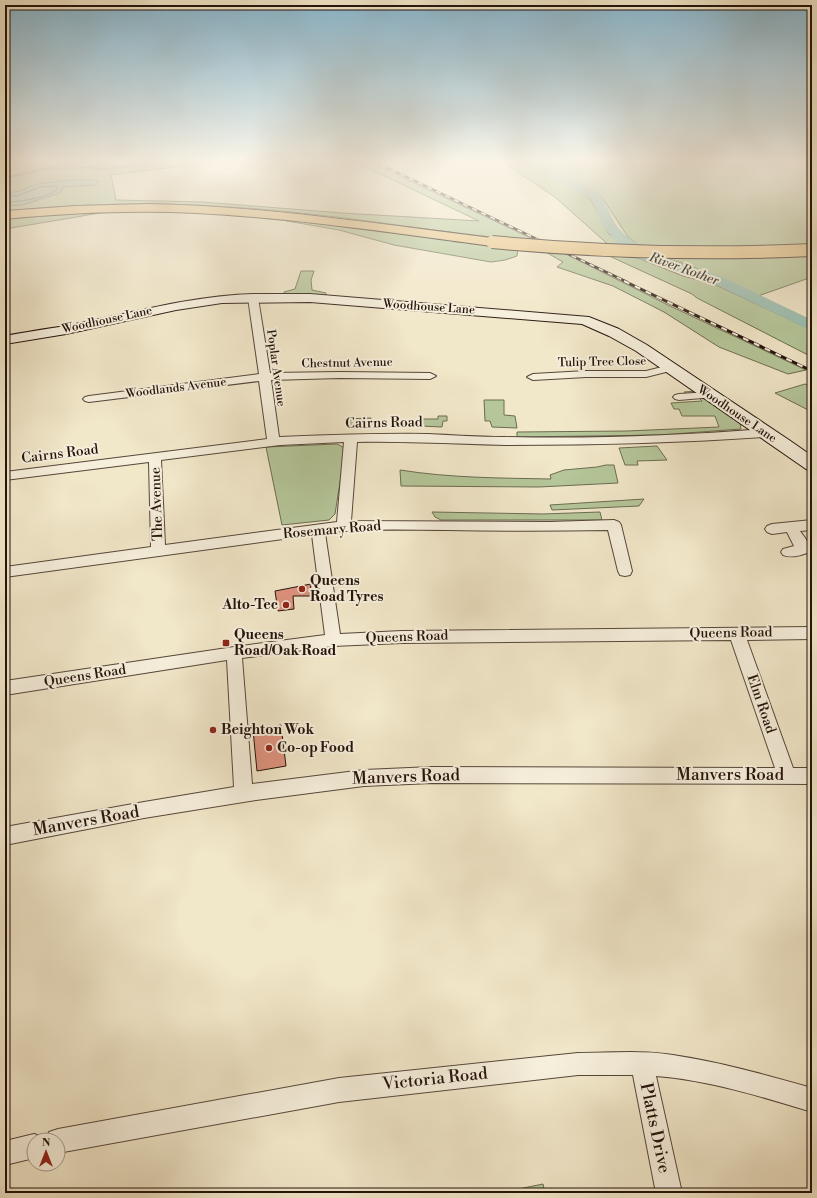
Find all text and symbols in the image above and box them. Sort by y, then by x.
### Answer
water label: River Rother [646,249,721,289]
street label: Woodhouse Lane [382,296,475,318]
street label: Woodhouse Lane [59,303,154,337]
street label: Poplar Avenue [263,328,289,408]
street label: Tulip Tree Close [558,354,646,370]
street label: Chestnut Avenue [301,355,393,371]
street label: Woodlands Avenue [124,374,227,402]
street label: Woodhouse Lane [694,381,779,446]
street label: Cairns Road [345,413,423,433]
street label: Cairns Road [20,440,100,468]
street label: The Avenue [147,467,167,541]
street label: Rosemary Road [282,517,382,543]
place label: Queens Road Tyres [310,572,383,606]
marker: Queens Road Tyres [297,584,307,594]
place label: Alto-Tec [221,596,278,614]
marker: Alto-Tec [281,600,291,610]
street label: Queens Road [689,623,773,643]
place label: Queens Road/Oak Road [234,626,337,660]
street label: Queens Road [365,627,449,647]
marker: Queens Road/Oak Road [221,638,231,648]
street label: Queens Road [43,661,127,691]
street label: Elm Road [742,672,780,736]
place label: Beighton Wok [221,721,315,739]
marker: Beighton Wok [208,725,218,735]
place label: Co-op Food [277,739,354,757]
marker: Co-op Food [264,743,274,753]
street label: Manvers Road [352,764,461,790]
street label: Manvers Road [676,764,784,786]
street label: Manvers Road [31,801,141,841]
street label: Victoria Road [380,1063,489,1096]
street label: Platts Drive [635,1081,675,1175]
north arrow [26,1132,66,1172]
text: N [42,1136,51,1150]

